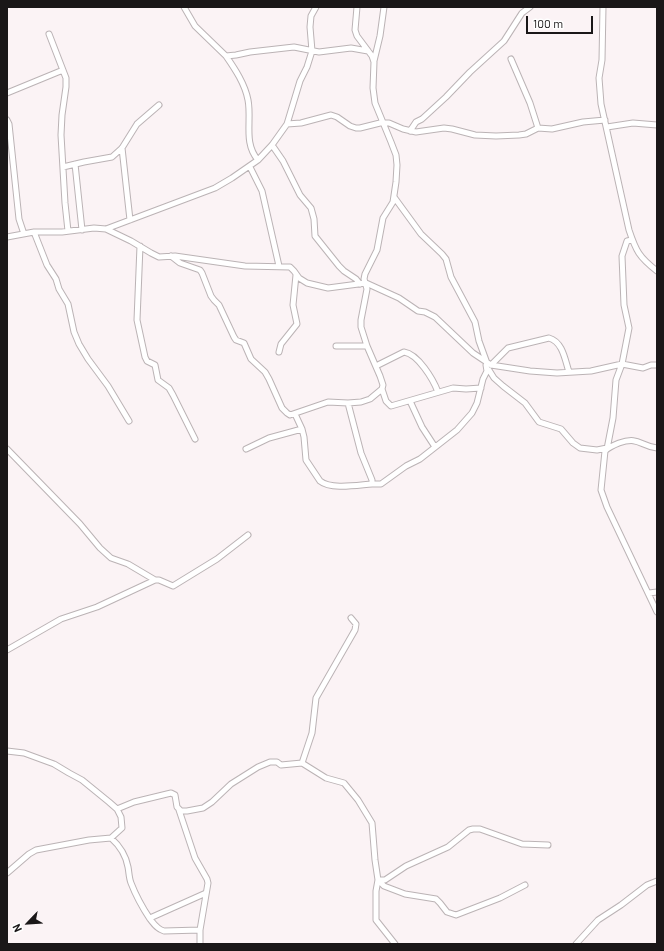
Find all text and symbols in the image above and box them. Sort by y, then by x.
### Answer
scale bar [528,8,595,34]
text: 100 m [533,16,563,30]
north arrow [8,903,48,943]
text: N [9,922,24,934]

